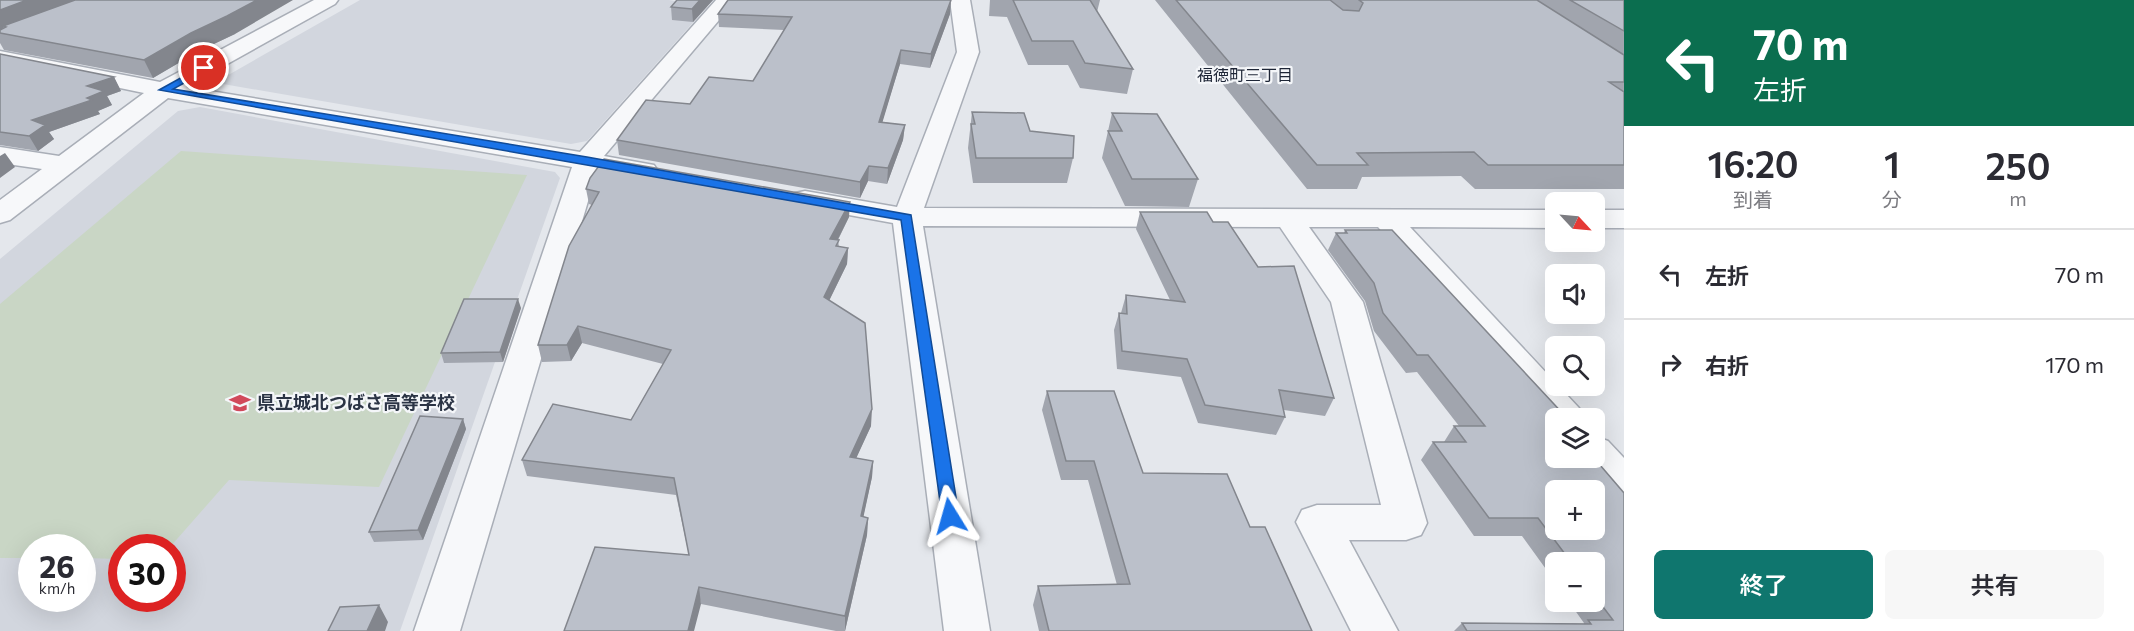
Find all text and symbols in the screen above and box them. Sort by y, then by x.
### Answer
text: 70 m [1753,17,1848,69]
icon: left [1654,24,1732,102]
pin [178,42,229,93]
icon: arrive [187,51,220,84]
district label: 福徳町三丁目 [1197,65,1293,84]
text: 左折 [1753,73,1807,106]
text: 16:20 [1707,141,1799,185]
text: 1 [1884,141,1900,185]
text: 250 [1986,143,2051,187]
text: m [2009,186,2027,210]
text: 到着 [1733,187,1773,211]
text: 分 [1882,187,1902,211]
north arrow [1545,192,1605,252]
map controls [1545,192,1605,612]
icon: left [1654,258,1687,291]
text: 70 m [2055,261,2104,288]
text: 左折 [1705,262,1749,289]
button: sound [1545,264,1605,324]
button: search [1545,336,1605,396]
icon: right [1654,348,1687,381]
text: 170 m [2045,351,2104,378]
text: 右折 [1705,352,1749,379]
school or university icon: 県立城北つばさ高等学校 [228,391,252,415]
place label: 県立城北つばさ高等学校 [257,391,455,413]
button: layers [1545,408,1605,468]
button: + [1545,480,1605,540]
position arrow [918,484,982,548]
speed limit sign: 30 [108,534,186,612]
text: 26 [39,547,75,584]
button: 終了 [1654,550,1873,619]
button: 共有 [1885,550,2104,619]
button: − [1545,552,1605,612]
text: km/h [39,579,75,597]

